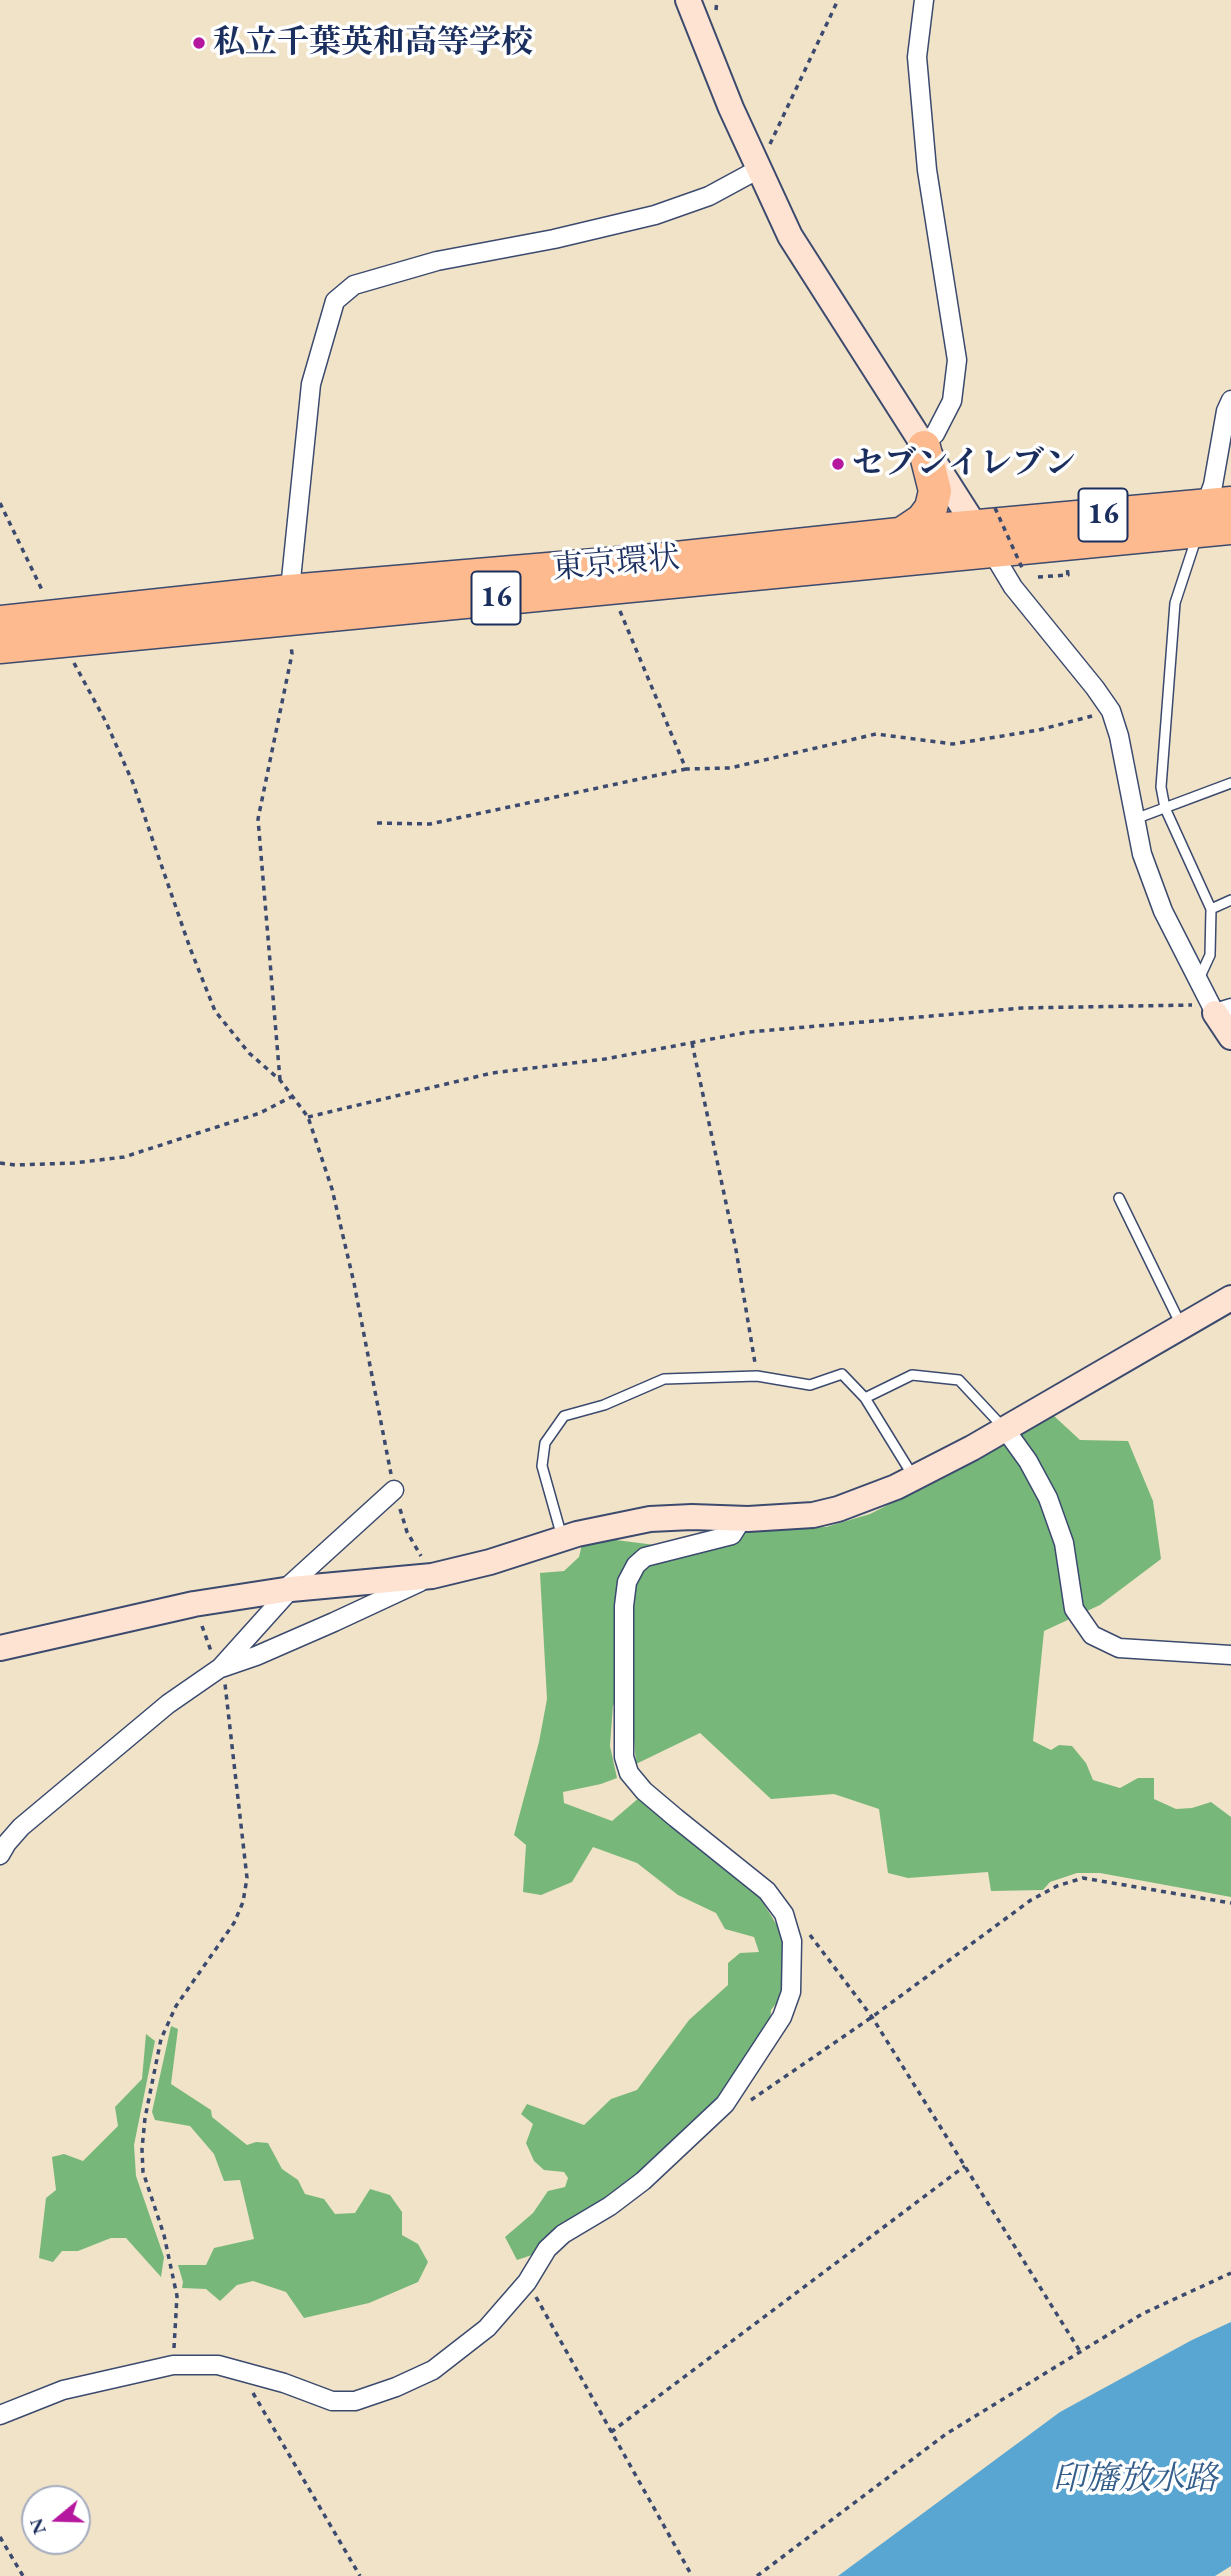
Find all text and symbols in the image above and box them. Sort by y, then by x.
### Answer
place label: 私立千葉英和高等学校 [213,24,533,62]
marker: 私立千葉英和高等学校 [191,35,207,51]
place label: セブンイレブン [852,445,1076,483]
marker: セブンイレブン [830,456,846,472]
road number: 16 [1078,488,1128,542]
street label: 東京環状 [551,539,681,589]
road number: 16 [472,572,520,624]
water label: 印旛放水路 [1053,2460,1217,2500]
north arrow [21,2485,91,2555]
text: N [23,2515,52,2538]

